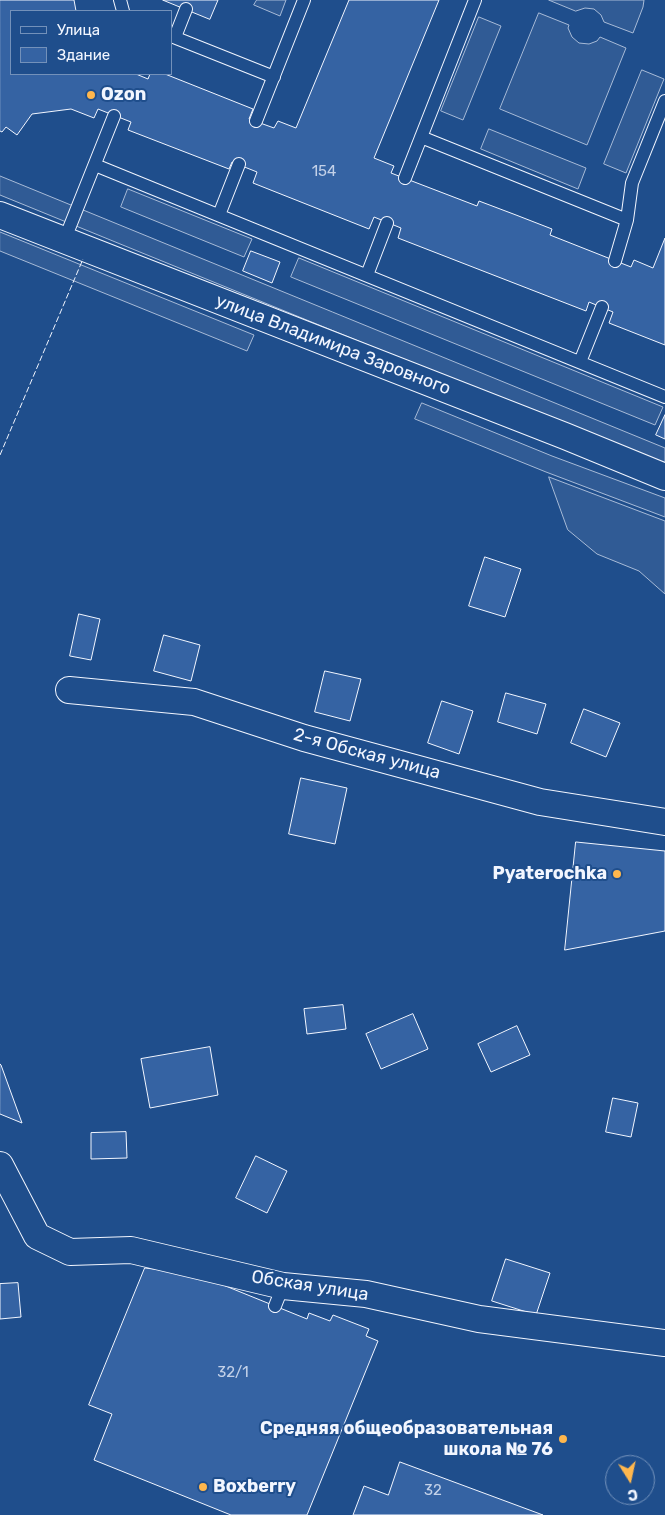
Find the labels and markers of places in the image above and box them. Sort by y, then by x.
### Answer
place label: Ozon [101,84,146,106]
marker: Ozon [85,89,97,101]
place label: Pyaterochka [492,863,607,885]
marker: Pyaterochka [611,868,623,880]
place label: Средняя общеобразовательная школа № 76 [260,1418,553,1460]
marker: Средняя общеобразовательная школа № 76 [557,1433,569,1445]
place label: Boxberry [213,1476,296,1498]
marker: Boxberry [197,1481,209,1493]

